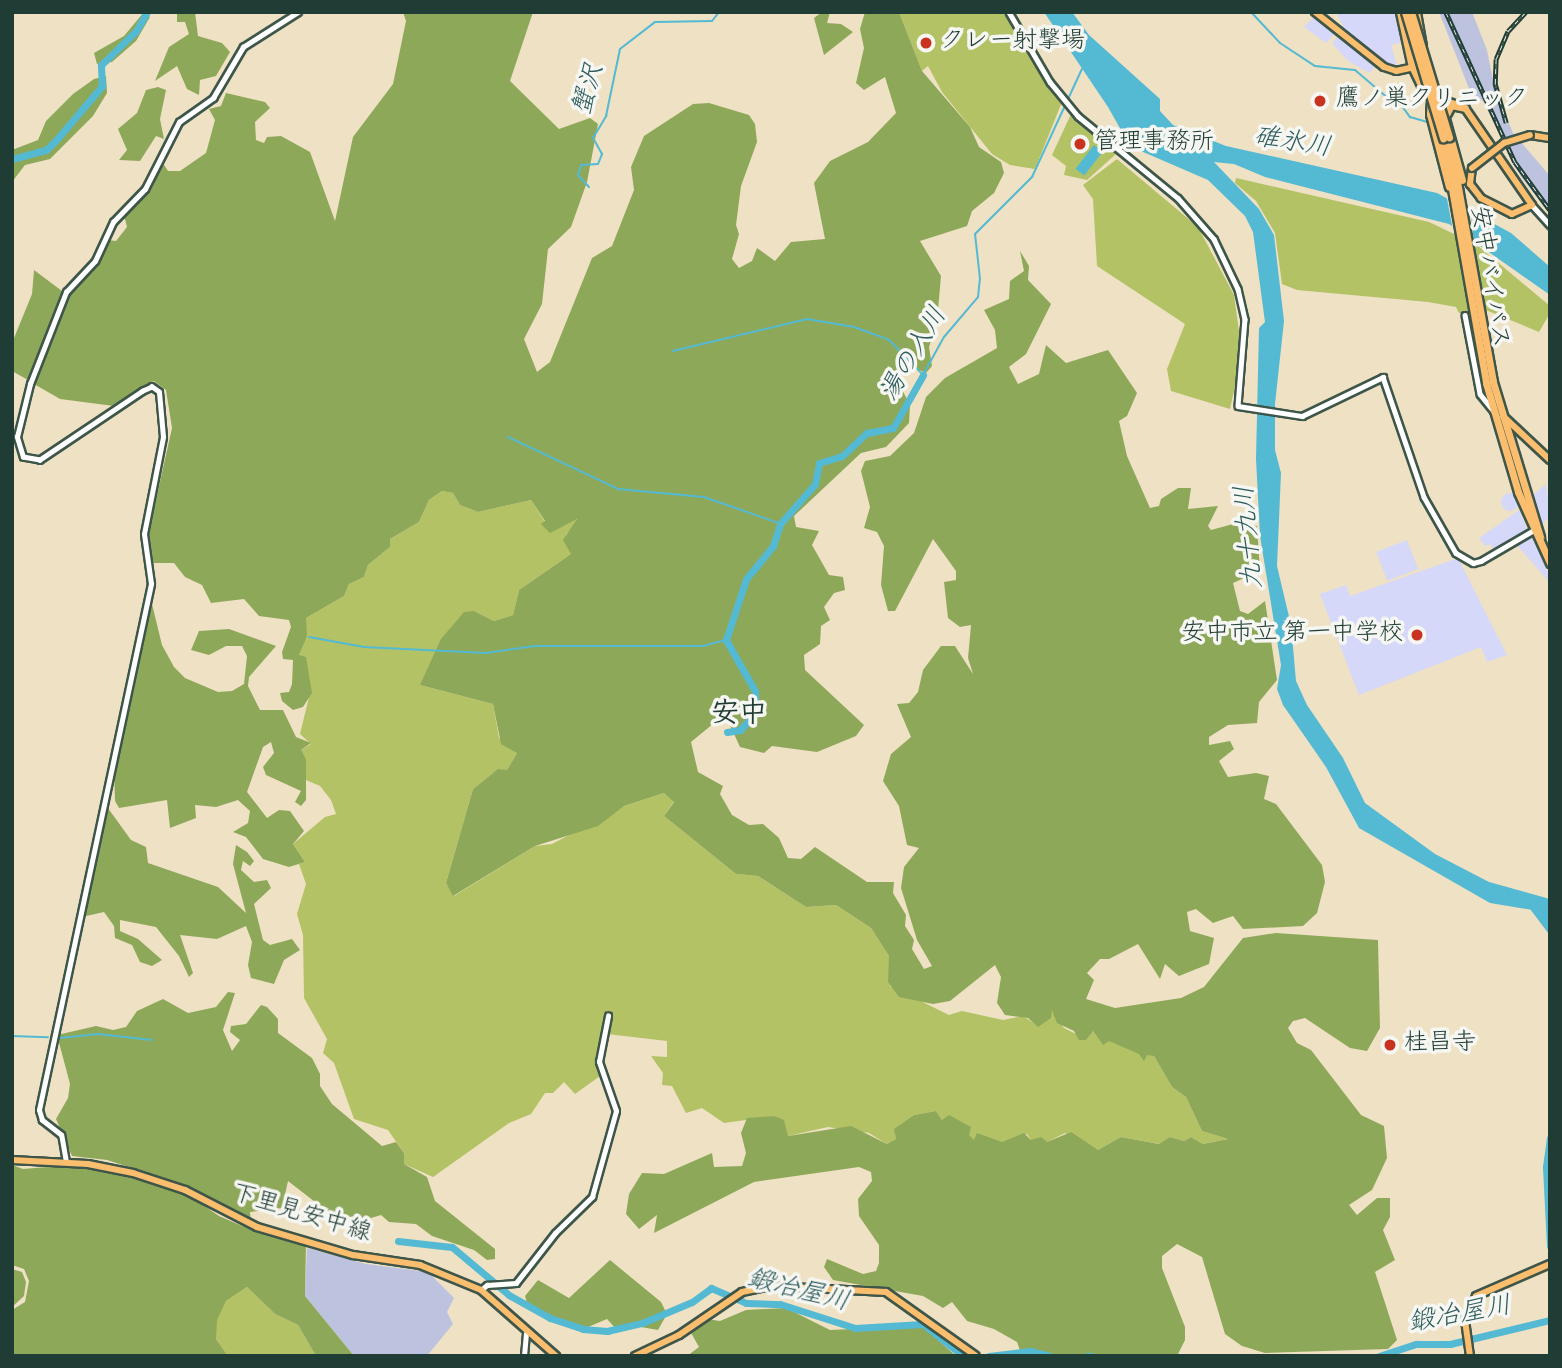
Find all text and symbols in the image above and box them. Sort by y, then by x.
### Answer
place label: クレー射撃場 [940,29,1085,57]
marker: クレー射撃場 [918,35,934,51]
water label: 蟹沢 [568,61,612,119]
place label: 鷹ノ巣クリニック [1336,87,1528,115]
marker: 鷹ノ巣クリニック [1310,91,1330,111]
water label: 碓氷川 [1251,122,1333,166]
place label: 管理事務所 [1094,130,1214,158]
marker: 管理事務所 [1072,136,1088,152]
street label: 安中バイパス [1463,204,1513,350]
water label: 湯の入川 [875,302,955,408]
water label: 九十九川 [1231,484,1271,590]
place label: 安中市立 第一中学校 [1182,621,1403,649]
marker: 安中市立 第一中学校 [1409,627,1425,643]
district label: 安中 [711,699,767,733]
place label: 桂昌寺 [1404,1031,1476,1059]
marker: 桂昌寺 [1382,1037,1398,1053]
street label: 下里見安中線 [228,1180,374,1250]
water label: 鍛冶屋川 [744,1264,852,1320]
water label: 鍛冶屋川 [1406,1292,1514,1340]

